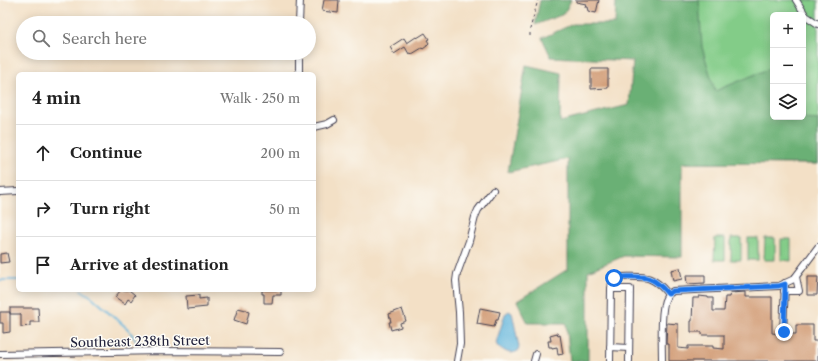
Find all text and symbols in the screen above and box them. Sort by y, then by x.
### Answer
map controls [770,12,806,120]
button: + [770,12,806,48]
search box [16,16,316,60]
icon: search [30,27,52,49]
text: Search here [62,29,147,48]
button: − [770,48,806,84]
button: layers [770,84,806,120]
text: 4 min [32,88,81,108]
text: Walk · 250 m [220,90,300,106]
icon: ahead [32,142,54,164]
text: Continue [70,143,142,162]
text: 200 m [260,145,300,161]
icon: right [32,198,54,220]
text: Turn right [70,199,150,218]
text: 50 m [269,201,300,217]
icon: arrive [32,254,54,276]
text: Arrive at destination [70,255,229,274]
route start [605,269,623,287]
route end [775,323,793,341]
street label: Southeast 238th Street [70,332,210,350]

